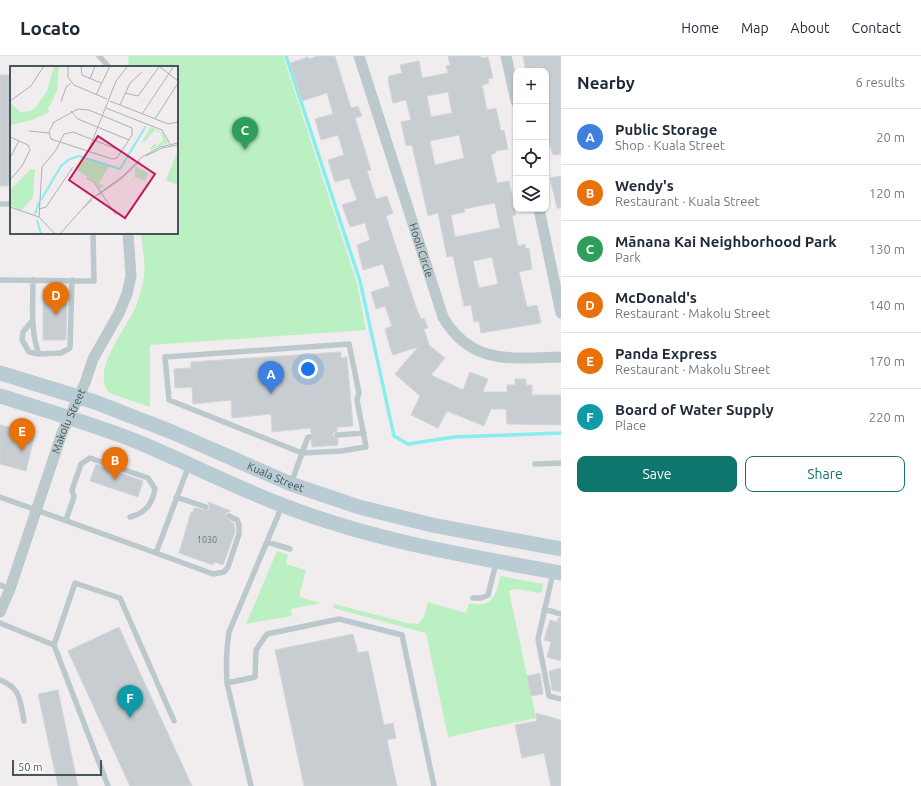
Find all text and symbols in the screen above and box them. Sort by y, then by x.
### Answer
text: Locato [20,17,81,39]
text: Home [681,20,719,36]
text: Map [741,20,769,36]
text: About [791,20,830,36]
text: Contact [852,20,901,36]
inset map [10,66,178,234]
map controls [513,68,549,212]
button: + [513,68,549,104]
text: Nearby [577,73,635,92]
text: 6 results [855,75,905,89]
button: − [513,104,549,140]
pin: C [232,117,258,150]
text: Public Storage [615,121,717,138]
text: A [585,130,595,144]
text: 20 m [876,130,905,144]
text: Shop · Kuala Street [615,138,725,152]
button: locate [513,140,549,176]
button: layers [513,176,549,212]
text: Wendy's [615,177,674,194]
text: B [586,186,594,200]
text: 120 m [869,186,905,200]
text: Restaurant · Kuala Street [615,194,760,208]
street label: Hooli Circle [407,222,436,279]
text: Mānana Kai Neighborhood Park [615,233,837,250]
text: C [586,242,594,256]
text: 130 m [869,242,905,256]
text: Park [615,250,641,264]
pin: D [43,282,69,315]
text: McDonald's [615,289,697,306]
text: D [585,298,595,312]
text: 140 m [869,298,905,312]
text: Restaurant · Makolu Street [615,306,770,320]
text: Panda Express [615,345,717,362]
text: E [586,354,594,368]
text: 170 m [869,354,905,368]
your location [298,359,318,379]
pin: A [258,361,284,394]
text: Restaurant · Makolu Street [615,362,770,376]
street label: Makolu Street [50,386,88,455]
text: Board of Water Supply [615,401,774,418]
text: F [586,410,594,424]
text: 220 m [869,410,905,424]
pin: E [9,418,35,451]
text: Place [615,418,646,432]
pin: B [102,447,128,480]
button: Save [577,456,737,492]
button: Share [745,456,905,492]
street label: Kuala Street [245,460,306,494]
house number: 1030 [197,535,217,545]
pin: F [117,685,143,718]
scale bar [12,758,102,777]
text: 50 m [18,761,42,773]

